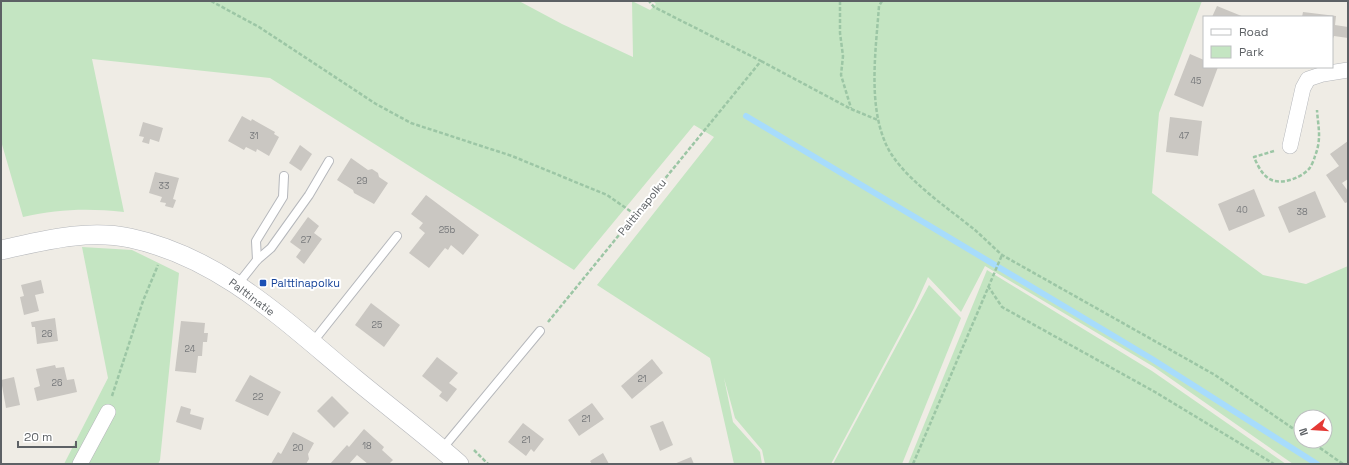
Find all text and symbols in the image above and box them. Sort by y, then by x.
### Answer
legend [1203,16,1333,68]
text: Road [1239,24,1268,40]
text: Park [1239,44,1264,60]
house number: 45 [1190,75,1202,87]
house number: 31 [249,130,259,142]
house number: 47 [1179,130,1189,142]
house number: 29 [357,175,367,187]
street label: Palttinapolku [615,176,669,238]
house number: 33 [159,180,169,192]
house number: 40 [1236,204,1248,216]
house number: 38 [1296,206,1308,218]
house number: 25b [439,224,456,236]
house number: 27 [301,234,311,246]
street label: Palttinatie [226,275,278,319]
place label: Palttinapolku [271,276,340,290]
marker: Palttinapolku [258,278,268,288]
house number: 25 [372,319,382,331]
house number: 26 [42,328,53,340]
house number: 24 [185,343,196,355]
house number: 21 [637,373,647,385]
house number: 26 [52,377,63,389]
house number: 22 [253,391,263,403]
north arrow [1293,409,1333,449]
house number: 21 [581,413,591,425]
scale bar [18,423,76,449]
text: N [1296,426,1311,437]
text: 20 m [24,429,52,445]
house number: 21 [521,434,531,446]
house number: 18 [362,440,372,452]
house number: 20 [292,442,304,454]

